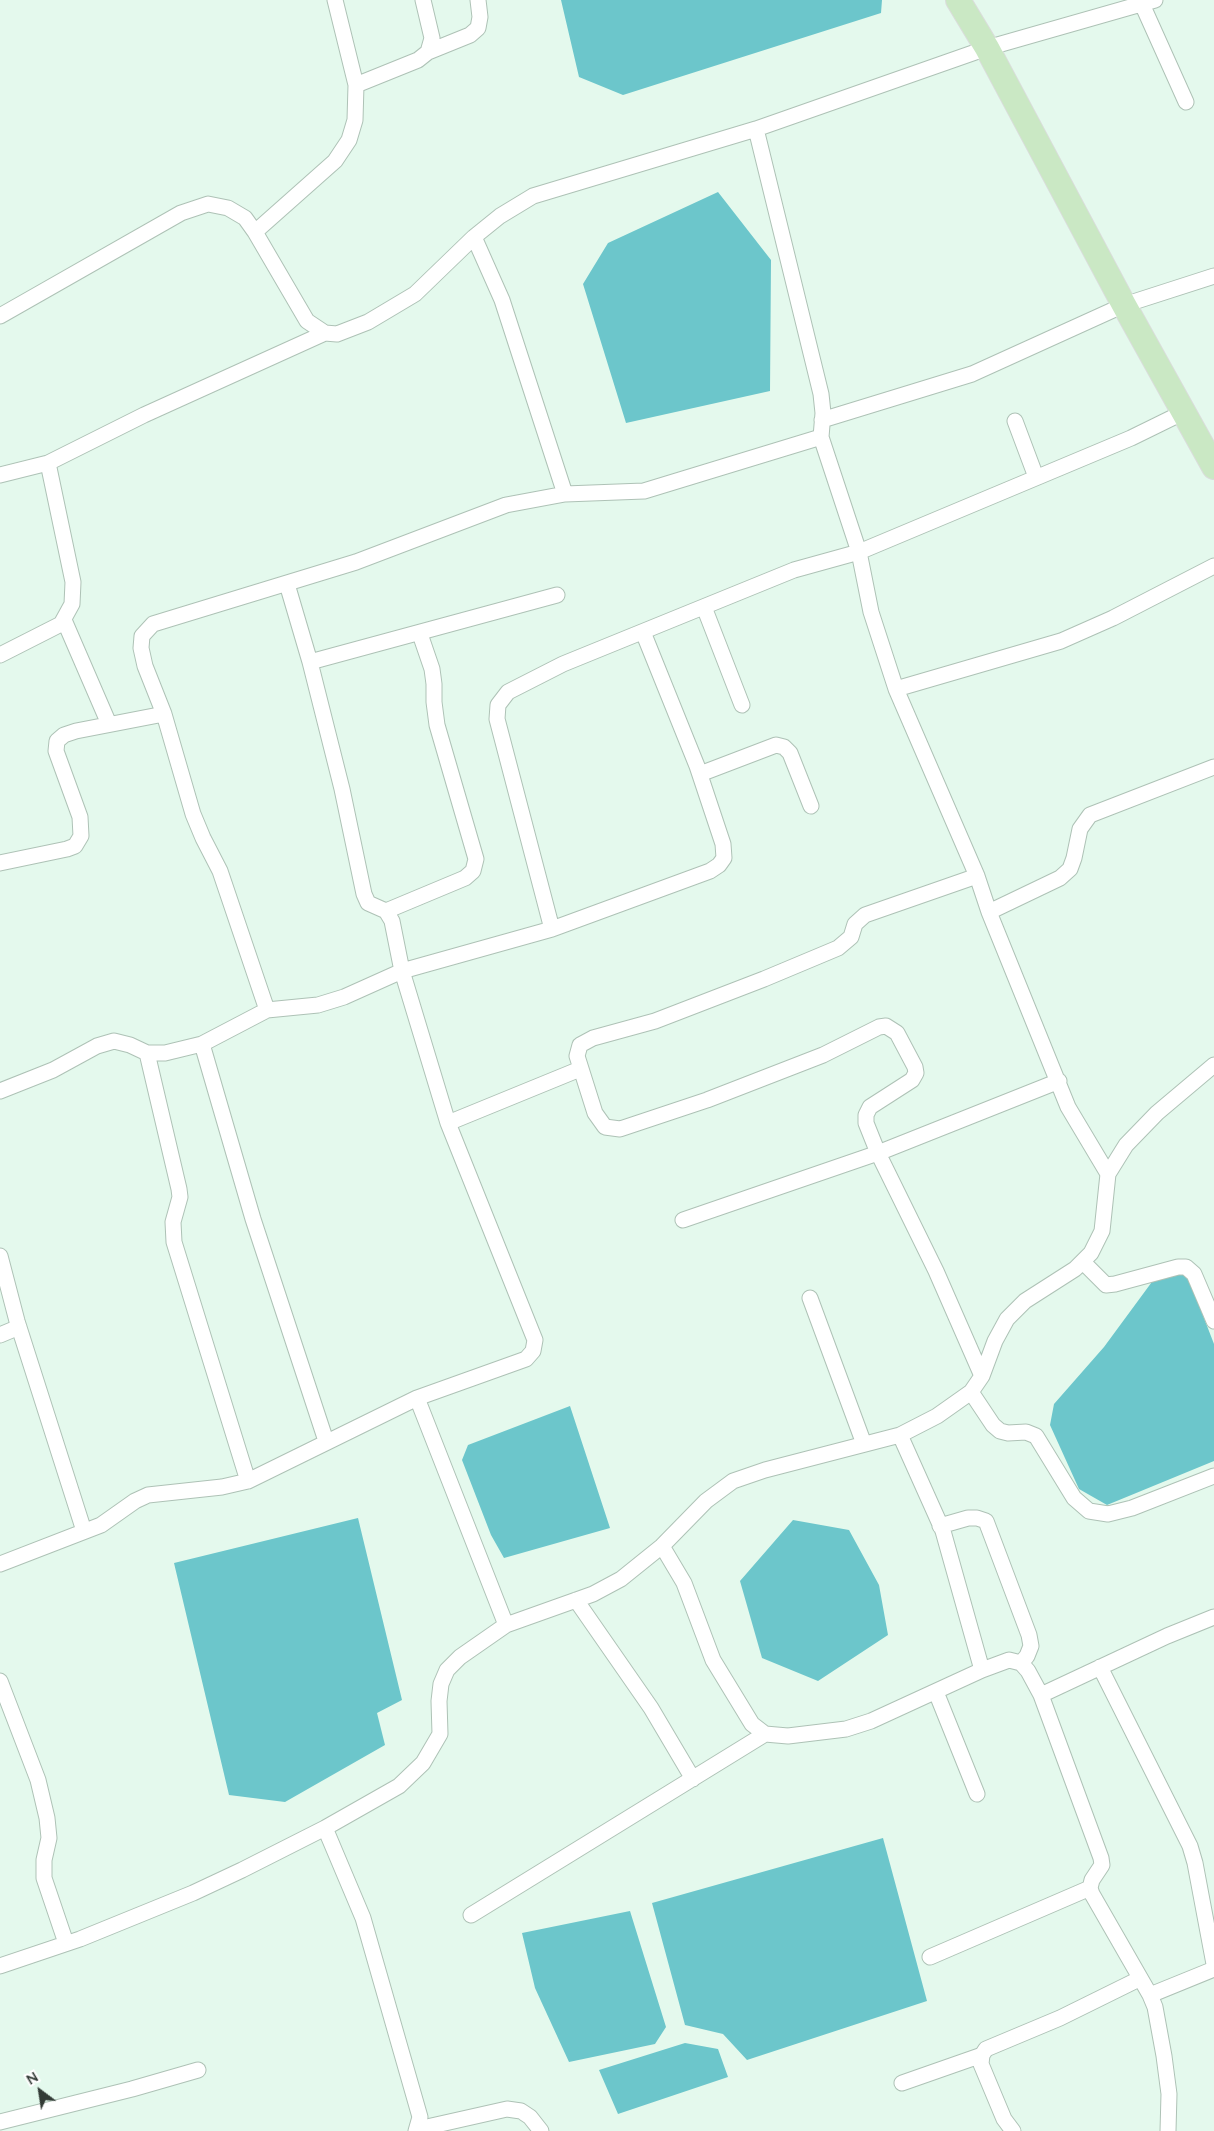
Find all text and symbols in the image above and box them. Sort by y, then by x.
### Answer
north arrow [15,2066,65,2116]
text: N [23,2068,41,2088]

